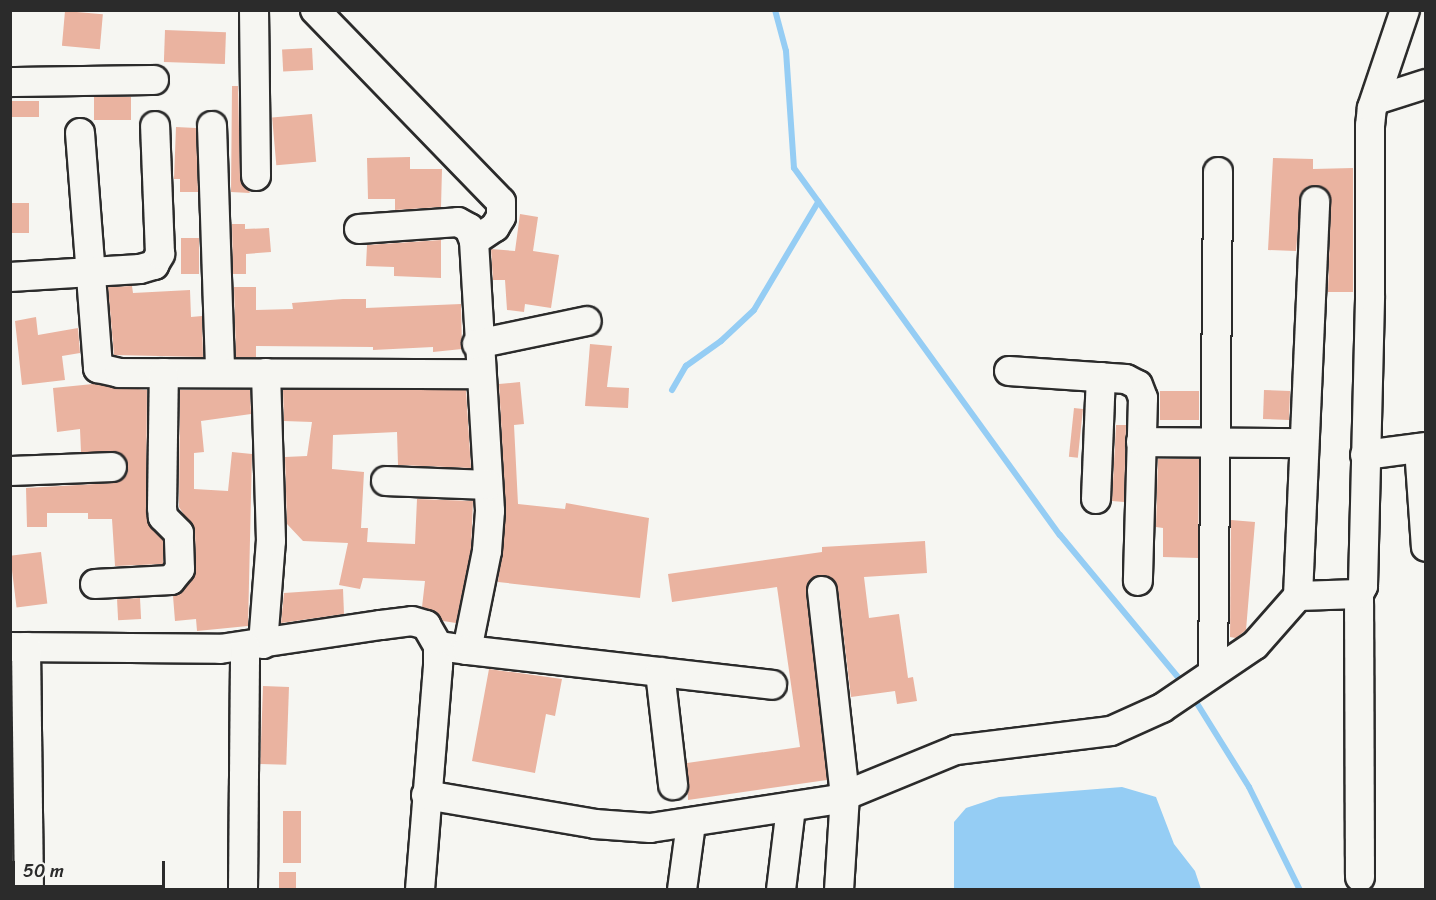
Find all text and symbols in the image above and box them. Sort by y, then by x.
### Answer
scale bar [15,849,168,887]
text: 50 m [23,855,64,887]

